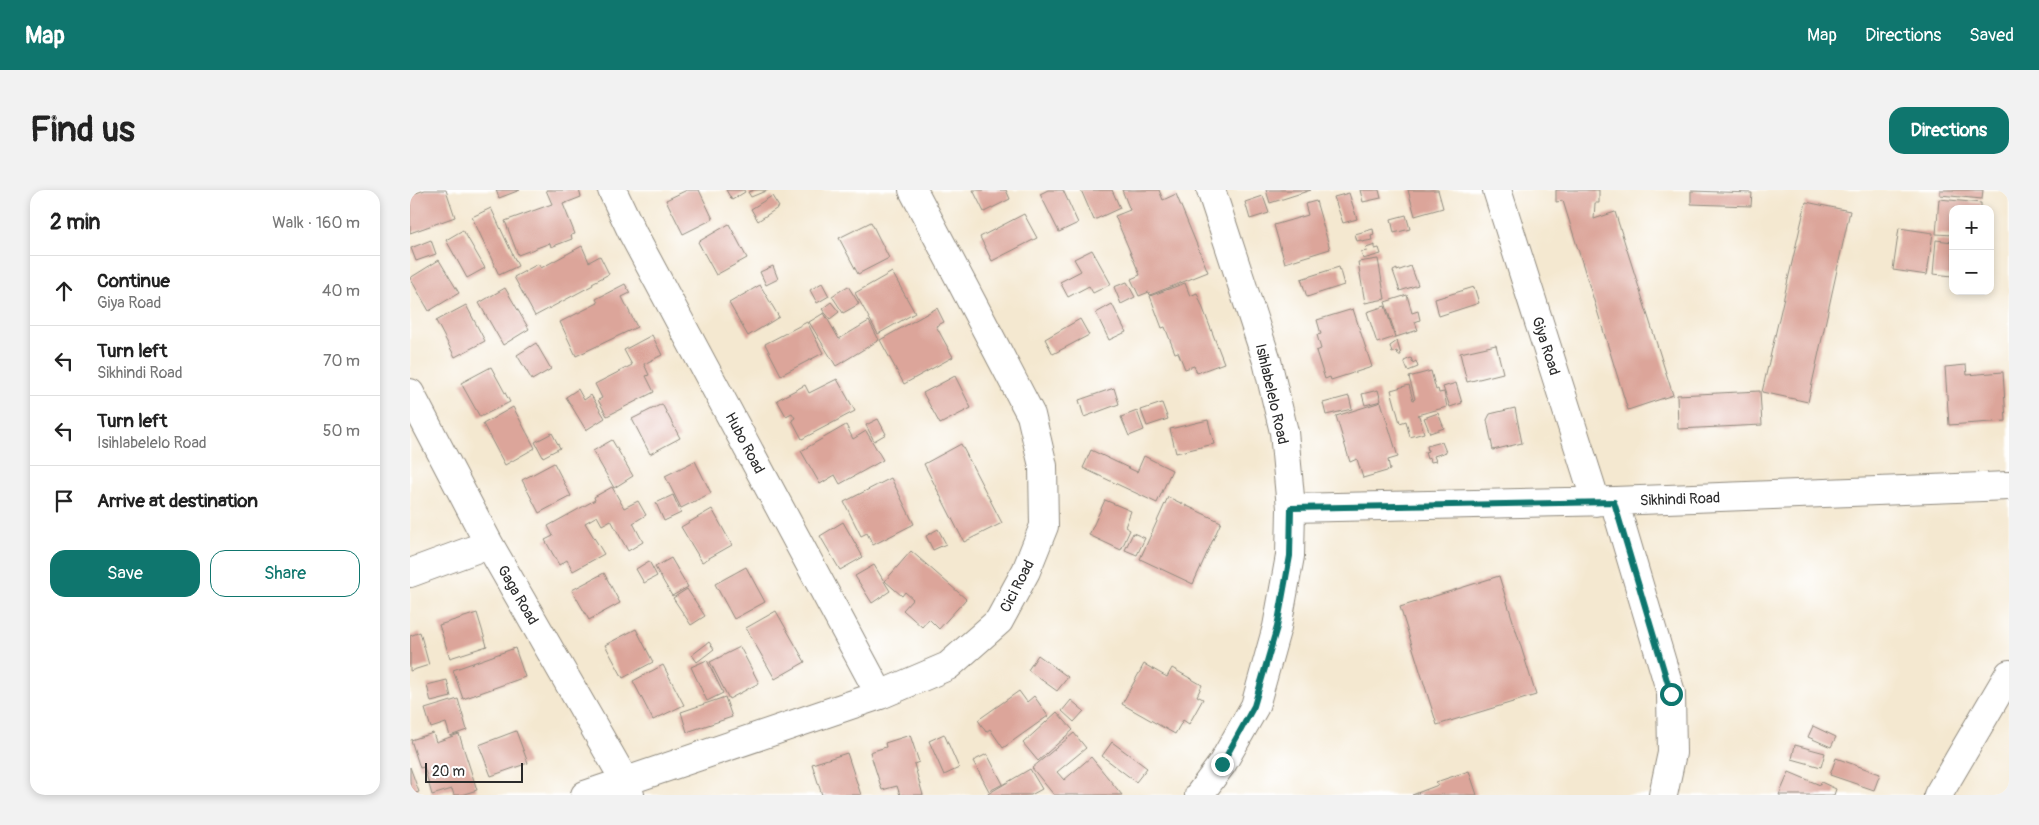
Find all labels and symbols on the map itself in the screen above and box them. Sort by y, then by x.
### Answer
street label: Giya Road [1527,315,1564,378]
street label: Isihlabelelo Road [1251,342,1292,446]
street label: Hubo Road [720,409,769,477]
street label: Sikhindi Road [1640,489,1720,510]
street label: Cici Road [996,557,1039,616]
street label: Gaga Road [493,562,542,628]
route start [1660,683,1683,706]
route end [1211,753,1234,776]
scale bar [425,760,522,783]

